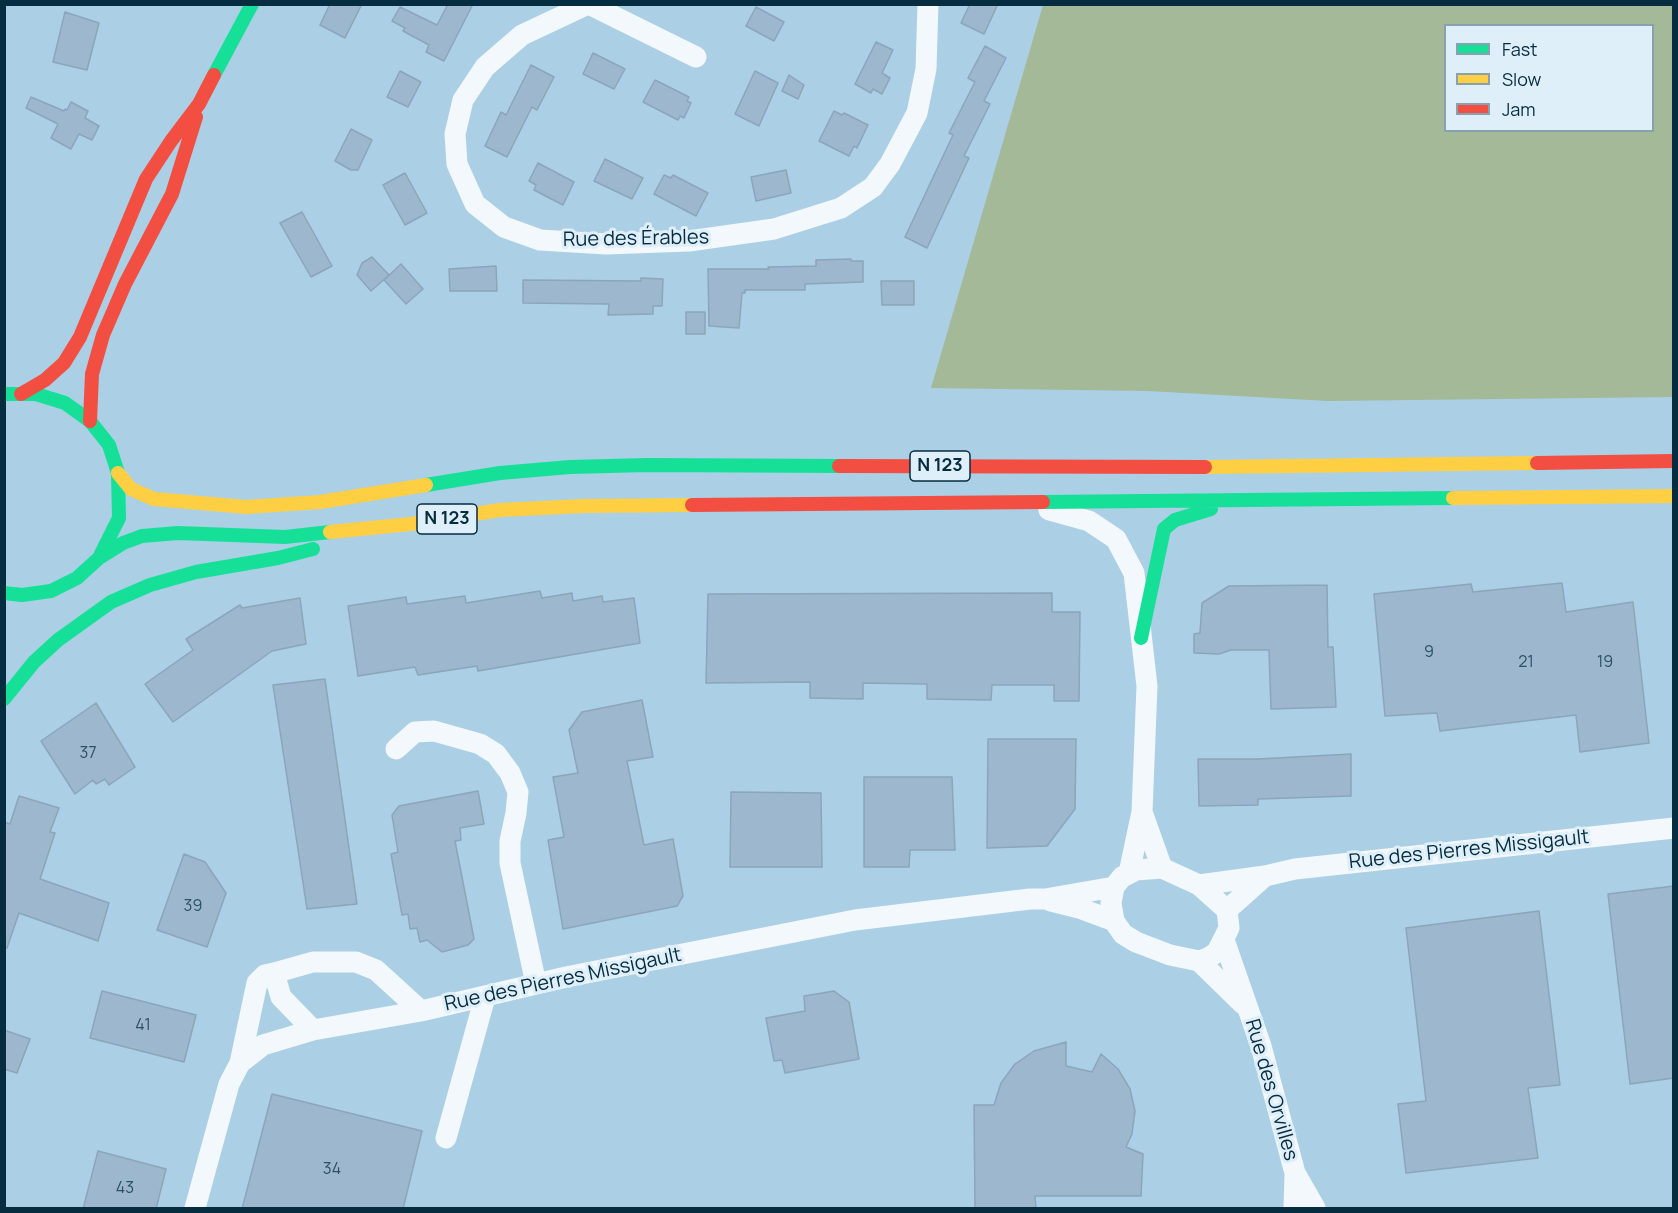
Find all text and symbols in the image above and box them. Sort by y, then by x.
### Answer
legend [1444,24,1654,132]
text: Fast [1502,37,1537,61]
text: Slow [1502,67,1541,91]
text: Jam [1502,97,1536,121]
street label: Rue des Érables [563,226,709,252]
road number: N 123 [910,451,970,481]
road number: N 123 [417,504,477,534]
house number: 9 [1424,643,1434,663]
house number: 21 [1518,653,1534,673]
house number: 19 [1597,653,1613,673]
house number: 37 [80,744,96,764]
street label: Rue des Pierres Missigault [1348,825,1590,875]
house number: 39 [184,897,202,917]
street label: Rue des Pierres Missigault [442,943,684,1017]
house number: 41 [135,1016,151,1036]
street label: Rue des Orvilles [1239,1016,1303,1164]
house number: 34 [323,1160,341,1180]
house number: 43 [116,1179,134,1199]

